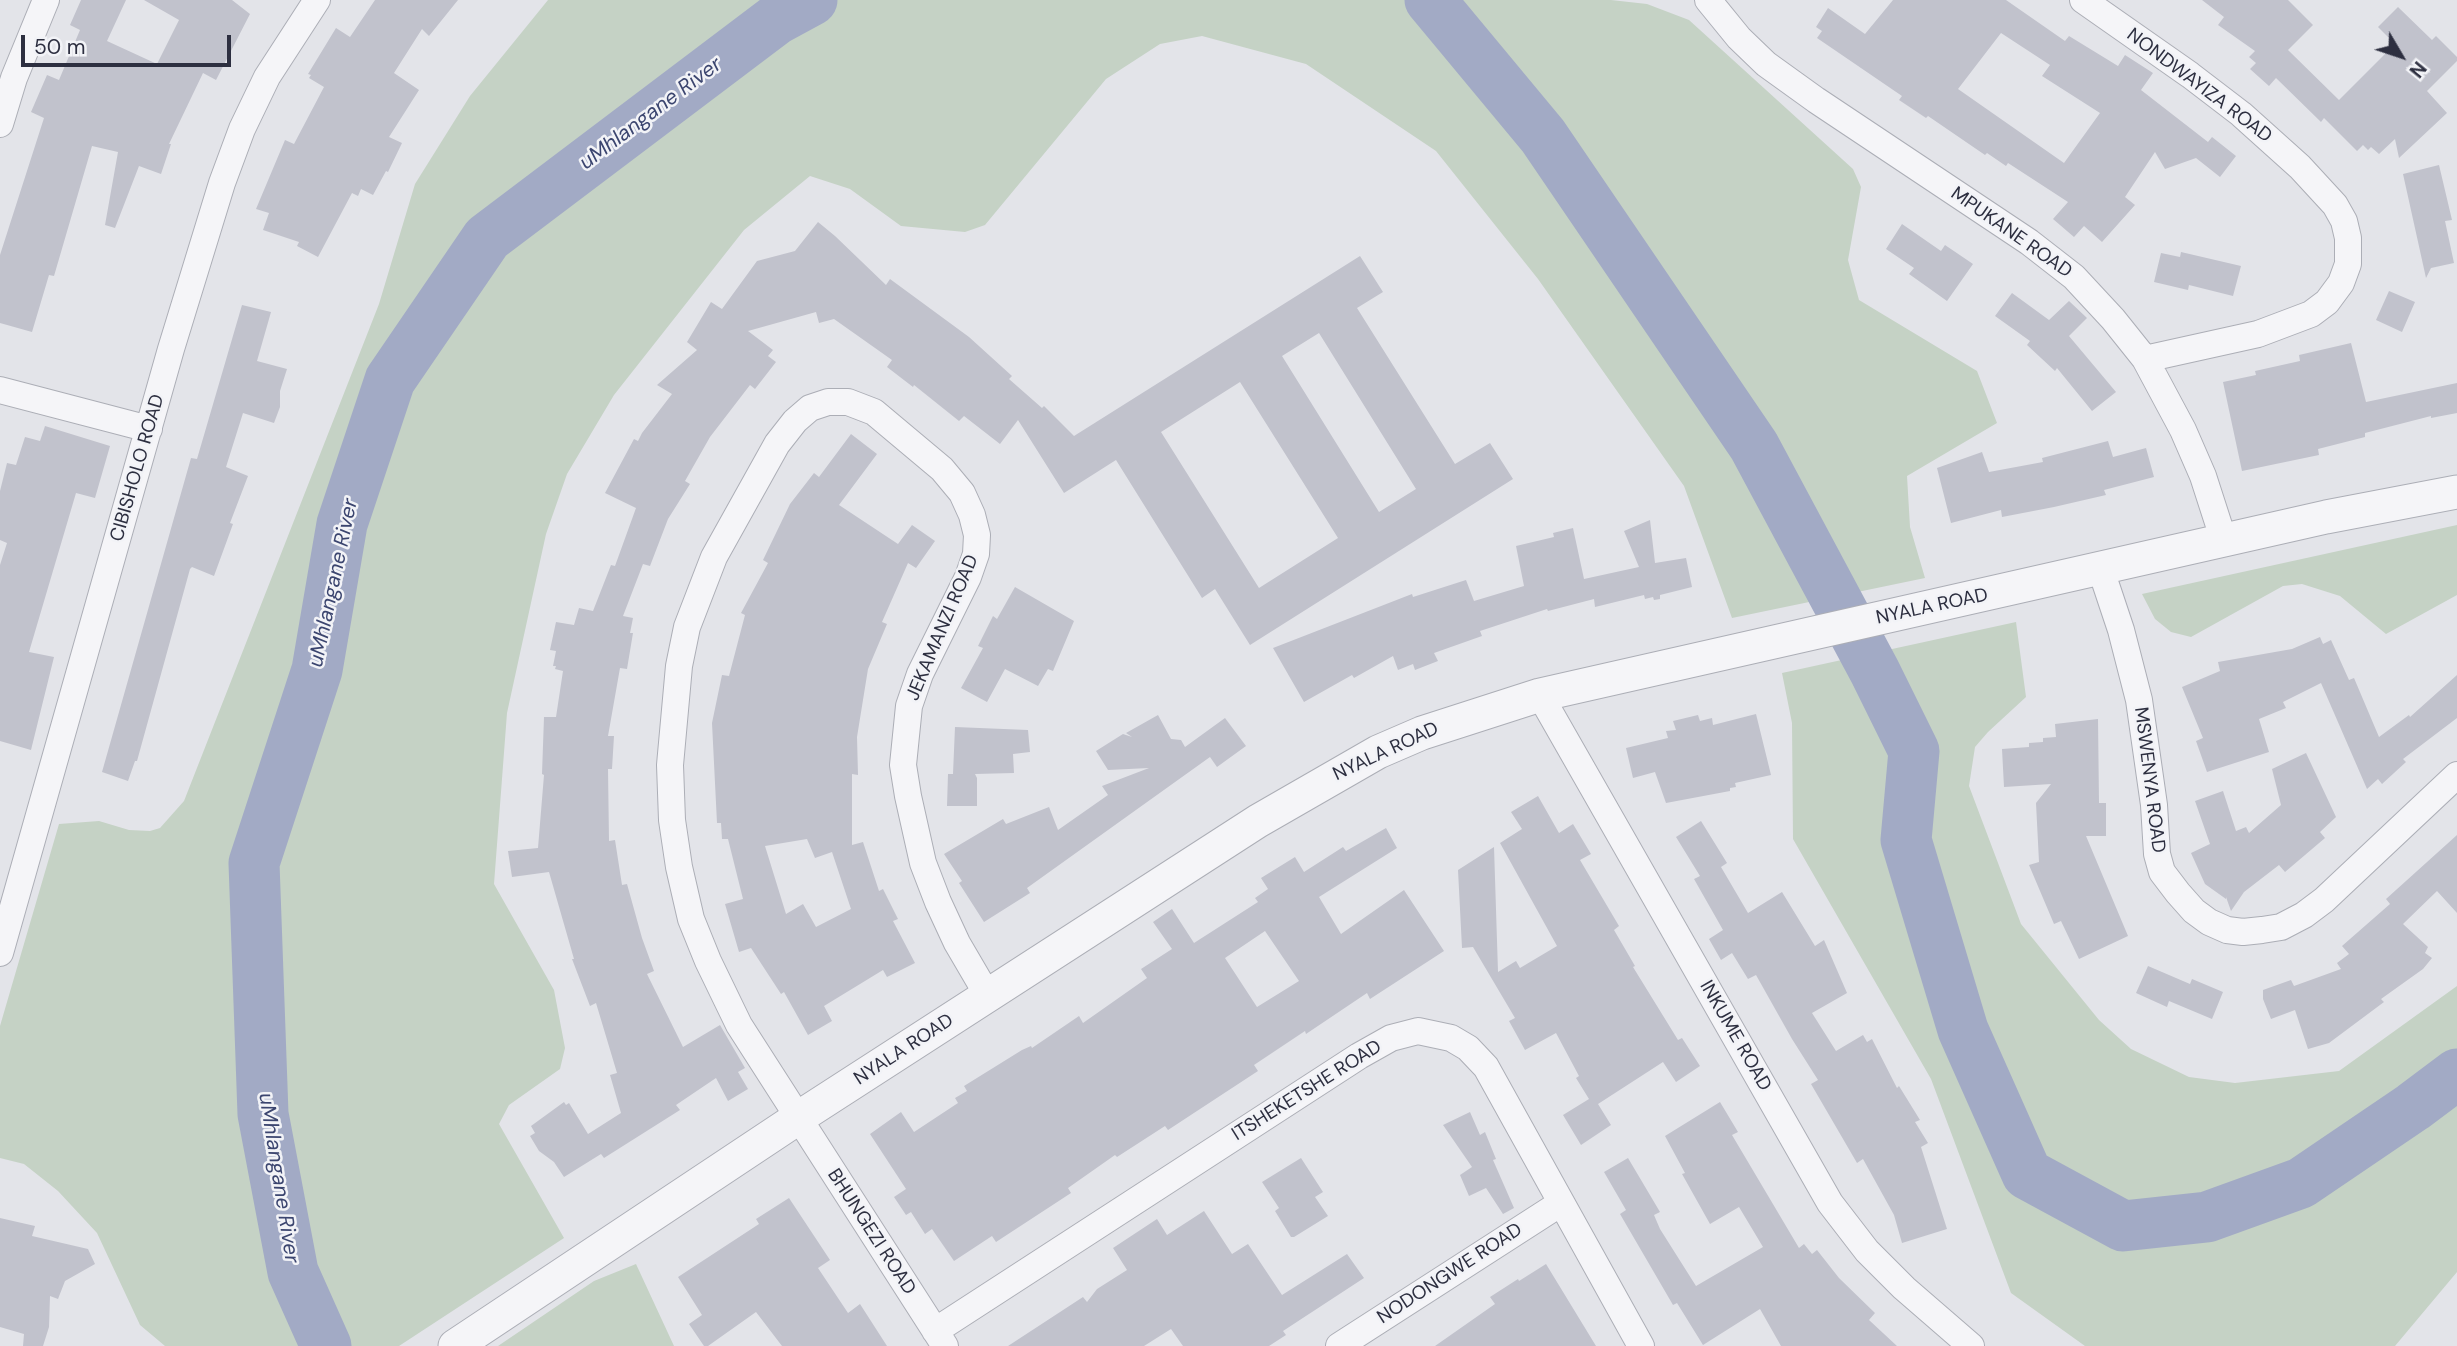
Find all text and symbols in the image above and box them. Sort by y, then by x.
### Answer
scale bar [24,21,234,65]
north arrow [2366,21,2436,91]
street label: NONDWAYIZA ROAD [2122,24,2276,148]
text: 50 m [34,33,85,61]
water label: uMhlangane River [575,52,727,176]
text: N [2404,56,2432,83]
street label: MPUKANE ROAD [1946,183,2076,283]
street label: CIBISHOLO ROAD [106,392,170,544]
water label: uMhlangane River [304,496,364,670]
street label: JEKAMANZI ROAD [902,552,984,704]
street label: NYALA ROAD [1874,584,1990,630]
street label: MSWENYA ROAD [2129,706,2169,854]
street label: NYALA ROAD [1330,718,1442,786]
street label: INKUME ROAD [1694,977,1776,1095]
street label: NYALA ROAD [850,1009,958,1091]
street label: ITSHEKETSHE ROAD [1228,1036,1386,1146]
water label: uMhlangane River [252,1091,304,1265]
street label: BHUNGEZI ROAD [822,1165,920,1299]
street label: NODONGWE ROAD [1373,1219,1527,1329]

